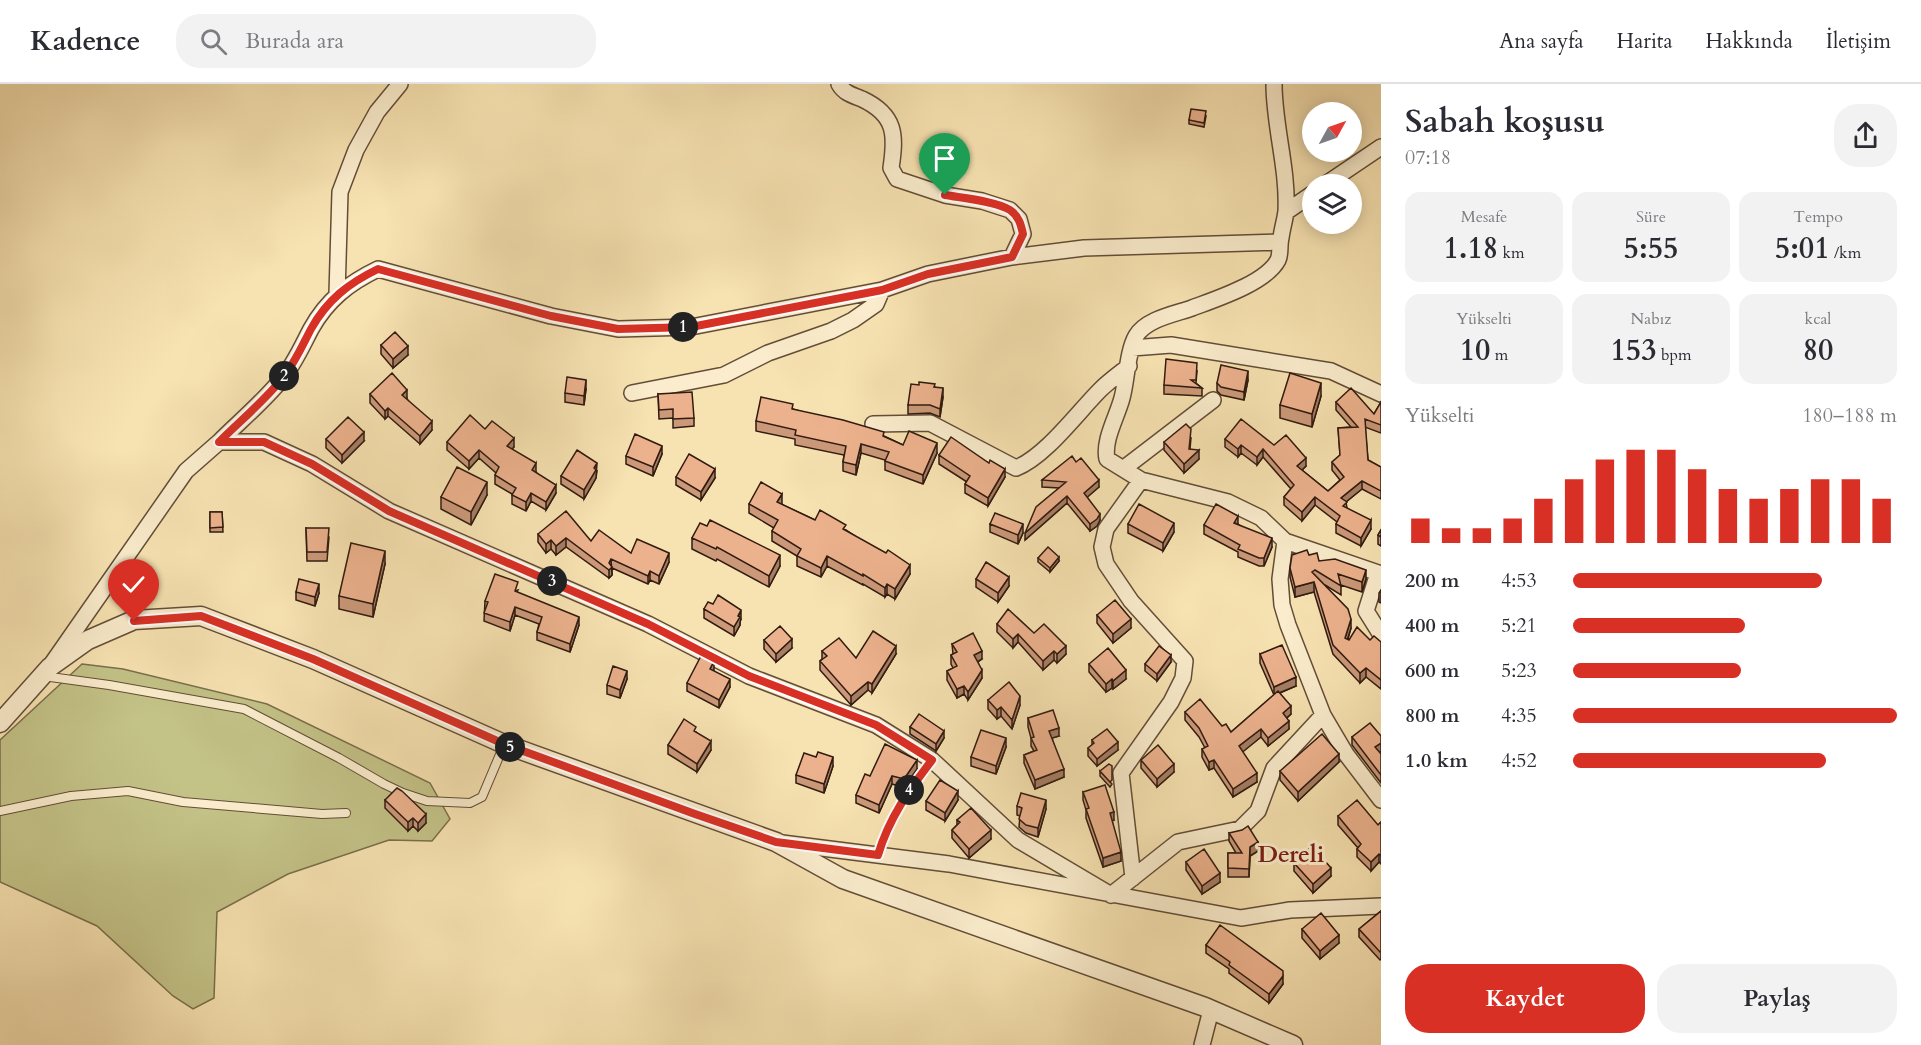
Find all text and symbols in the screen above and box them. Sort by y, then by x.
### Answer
search box [176,14,596,68]
text: Kadence [30,22,140,60]
icon: search [197,25,230,58]
text: Burada ara [245,26,344,56]
text: Ana sayfa [1499,27,1584,56]
text: Harita [1617,27,1673,56]
text: Hakkında [1706,27,1793,56]
text: İletişim [1826,27,1891,56]
text: Sabah koşusu [1405,99,1605,144]
north arrow [1302,102,1362,162]
map controls [1302,102,1362,234]
button: share [1834,104,1897,167]
pin [919,133,970,195]
icon: arrive [928,142,961,175]
text: 07:18 [1405,144,1451,171]
button: layers [1302,174,1362,234]
text: Mesafe [1461,206,1507,228]
text: Süre [1636,206,1666,228]
text: Tempo [1793,206,1843,228]
text: 1.18 [1443,228,1498,269]
text: 5:55 [1624,228,1678,269]
text: 5:01 [1775,228,1830,269]
text: km [1498,242,1525,264]
text: /km [1830,242,1861,264]
text: Yükselti [1456,308,1512,330]
text: Nabız [1631,308,1671,330]
text: kcal [1805,308,1831,330]
pin: 1 [668,312,698,342]
text: 1 [679,316,687,338]
text: 10 [1460,330,1490,371]
text: 153 [1610,330,1657,371]
text: 80 [1803,330,1833,371]
text: m [1490,344,1508,366]
text: bpm [1657,344,1692,366]
pin: 2 [269,361,299,391]
text: 2 [280,365,288,387]
text: Yükselti [1405,402,1474,429]
text: 180–188 m [1802,402,1897,429]
pin [108,559,159,621]
pin: 3 [537,566,567,596]
text: 200 m [1405,567,1460,594]
text: 4:53 [1501,567,1537,594]
icon: check [117,568,150,601]
text: 3 [548,570,556,592]
text: 400 m [1405,612,1460,639]
text: 5:21 [1501,612,1537,639]
text: 600 m [1405,657,1460,684]
text: 5:23 [1501,657,1537,684]
text: 800 m [1405,702,1460,729]
text: 4:35 [1501,702,1537,729]
pin: 5 [495,732,525,762]
text: 5 [506,736,514,758]
text: 1.0 km [1405,747,1468,774]
text: 4:52 [1501,747,1537,774]
pin: 4 [894,775,924,805]
text: 4 [905,779,913,801]
district label: Dereli [1257,838,1325,871]
button: Kaydet [1405,964,1645,1033]
button: Paylaş [1657,964,1897,1033]

